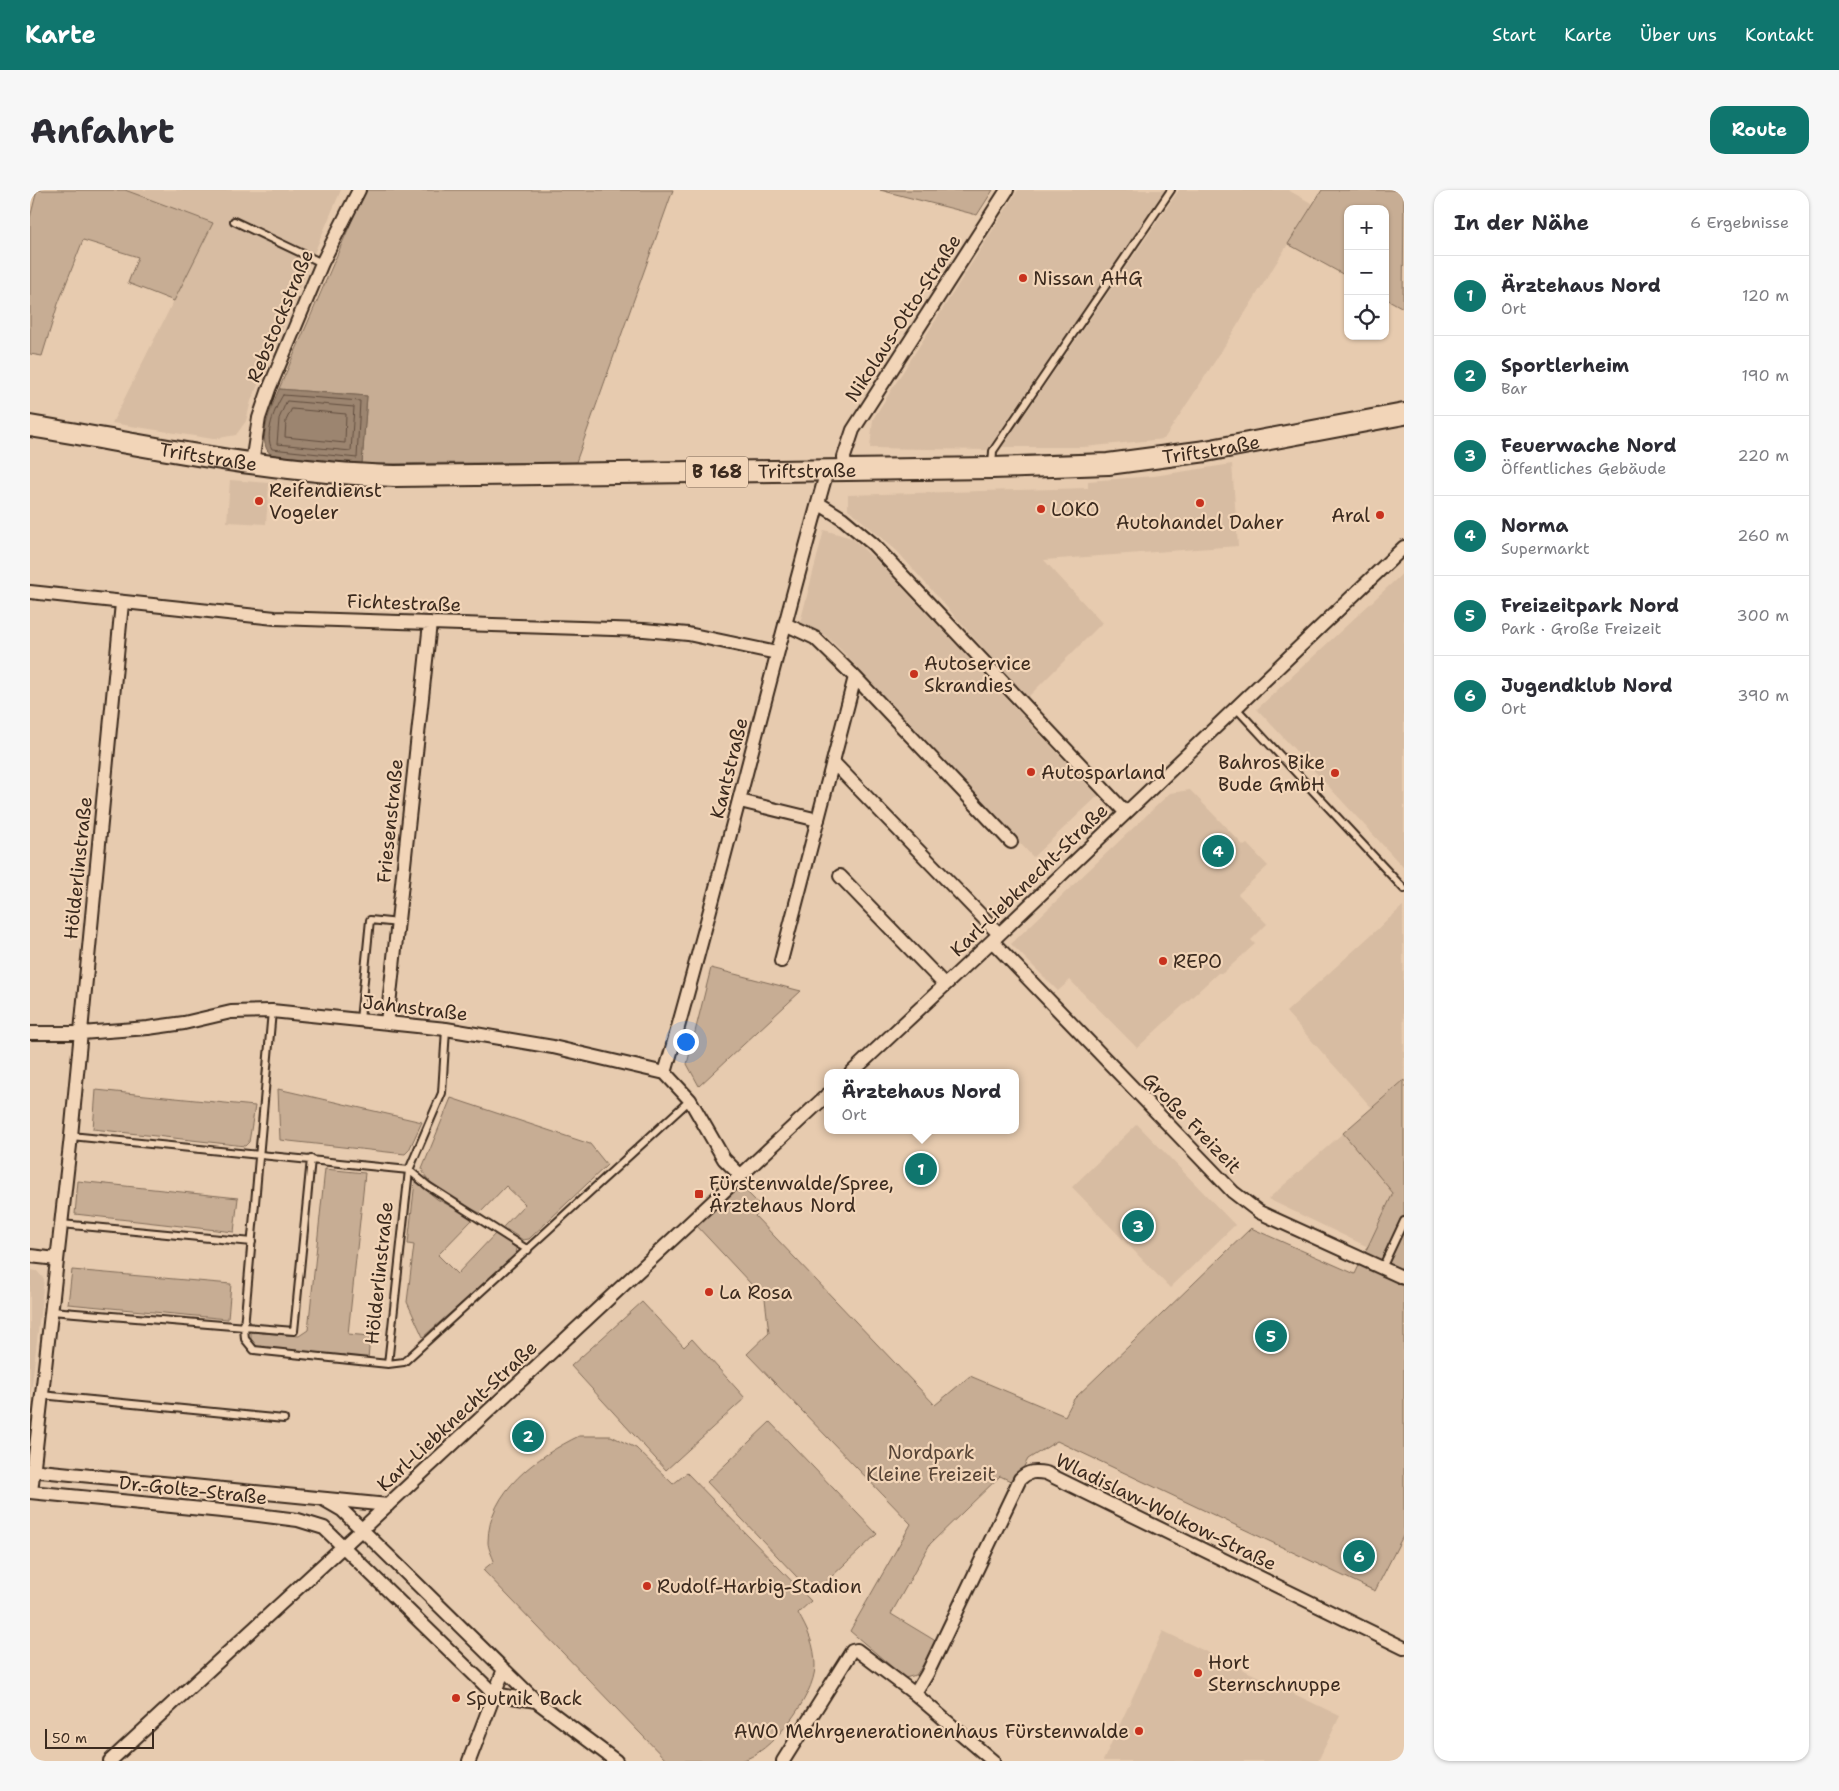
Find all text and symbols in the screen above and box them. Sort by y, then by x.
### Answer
text: Karte [25,19,96,51]
text: Start [1492,23,1536,47]
text: Karte [1564,23,1612,47]
text: Über uns [1640,23,1717,47]
text: Kontakt [1745,23,1814,47]
button: Route [1710,106,1809,154]
text: Anfahrt [30,107,174,154]
map controls [1344,205,1389,340]
button: + [1344,205,1389,250]
text: In der Nähe [1454,209,1589,237]
text: 6 Ergebnisse [1690,212,1789,233]
street label: Nikolaus-Otto-Straße [839,229,967,407]
street label: Rebstockstraße [241,246,319,386]
button: − [1344,250,1389,295]
place label: Nissan AHG [1033,266,1143,291]
marker: Nissan AHG [1017,272,1029,284]
text: Ärztehaus Nord [1501,273,1661,298]
text: 1 [1466,285,1474,306]
text: 120 m [1742,285,1789,306]
button: locate [1344,295,1389,340]
text: Ort [1501,298,1527,319]
text: Sportlerheim [1501,353,1629,378]
text: 2 [1464,365,1476,386]
text: 190 m [1742,365,1789,386]
text: Bar [1501,378,1528,399]
street label: Triftstraße [1161,429,1262,469]
text: Feuerwache Nord [1501,433,1677,458]
street label: Triftstraße [158,436,259,476]
text: 3 [1464,445,1476,466]
text: 220 m [1737,445,1789,466]
road number: B 168 [686,456,748,488]
street label: Triftstraße [758,457,857,484]
text: Öffentliches Gebäude [1501,458,1666,479]
place label: Reifendienst Vogeler [269,478,382,525]
marker: Reifendienst Vogeler [253,495,265,507]
place label: LOKO [1051,497,1100,522]
marker: Autohandel Daher [1194,497,1206,509]
marker: LOKO [1035,503,1047,515]
place label: Aral [1331,503,1370,528]
marker: Aral [1374,509,1386,521]
place label: Autohandel Daher [1116,510,1284,535]
text: Norma [1501,513,1568,538]
text: 4 [1464,525,1476,546]
text: 260 m [1737,525,1789,546]
text: Supermarkt [1501,538,1590,559]
street label: Fichtestraße [346,589,462,617]
text: Freizeitpark Nord [1501,593,1679,618]
text: 5 [1465,605,1475,626]
text: 300 m [1737,605,1789,626]
text: Park · Große Freizeit [1501,618,1662,639]
place label: Autoservice Skrandies [924,651,1031,698]
marker: Autoservice Skrandies [908,668,920,680]
text: Jugendklub Nord [1501,673,1673,698]
text: 6 [1464,685,1476,706]
text: 390 m [1737,685,1789,706]
text: Ort [1501,698,1527,719]
street label: Kantstraße [704,715,754,821]
place label: Bahros Bike Bude GmbH [1218,750,1325,797]
street label: Friesenstraße [371,758,409,884]
place label: Autosparland [1041,760,1166,785]
marker: Autosparland [1025,766,1037,778]
marker: Bahros Bike Bude GmbH [1329,767,1341,779]
street label: Hölderlinstraße [58,795,98,941]
street label: Karl-Liebknecht-Straße [945,798,1113,962]
pin: 4 [1202,832,1234,870]
place label: REPO [1173,949,1222,974]
marker: REPO [1157,955,1169,967]
street label: Jahnstraße [361,989,469,1027]
your location [673,1029,699,1055]
street label: Große Freizeit [1137,1067,1247,1179]
popup [824,1069,1019,1134]
text: Ärztehaus Nord [842,1079,1001,1104]
text: Ort [842,1104,867,1125]
pin: 1 [905,1150,937,1188]
place label: Fürstenwalde/Spree, Ärztehaus Nord [709,1171,894,1218]
marker: Fürstenwalde/Spree, Ärztehaus Nord [693,1188,705,1200]
street label: Hölderlinstraße [359,1200,399,1346]
pin: 3 [1122,1207,1154,1245]
place label: La Rosa [719,1280,792,1305]
marker: La Rosa [703,1286,715,1298]
pin: 5 [1255,1317,1287,1355]
street label: Karl-Liebknecht-Straße [372,1335,542,1497]
pin: 2 [512,1417,544,1455]
park label: Nordpark Kleine Freizeit [866,1440,996,1487]
street label: Wladislaw-Wolkow-Straße [1051,1448,1281,1576]
street label: Dr.-Goltz-Straße [118,1470,268,1510]
pin: 6 [1343,1537,1375,1575]
place label: Rudolf-Harbig-Stadion [657,1574,862,1599]
marker: Rudolf-Harbig-Stadion [641,1580,653,1592]
place label: Hort Sternschnuppe [1208,1650,1341,1697]
marker: Hort Sternschnuppe [1192,1667,1204,1679]
place label: Sputnik Back [466,1686,583,1711]
marker: Sputnik Back [450,1692,462,1704]
place label: AWO Mehrgenerationenhaus Fürstenwalde [734,1719,1129,1744]
marker: AWO Mehrgenerationenhaus Fürstenwalde [1133,1725,1145,1737]
scale bar [45,1726,154,1749]
text: 50 m [52,1729,87,1747]

